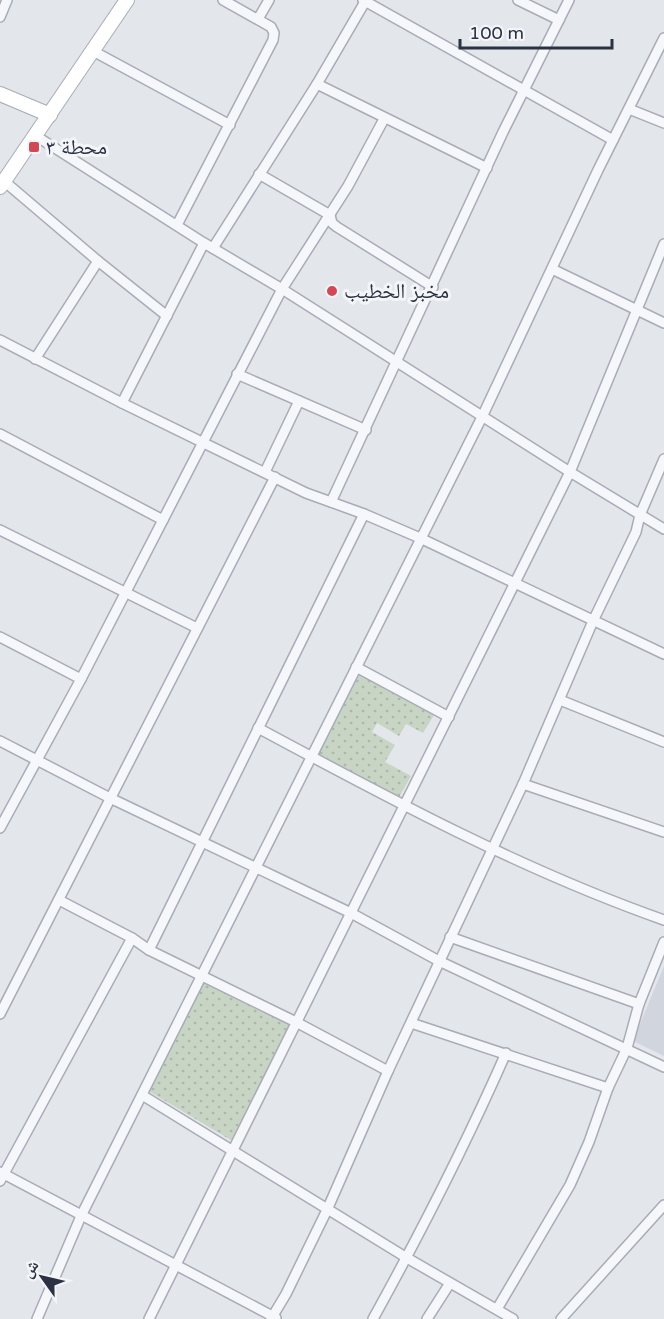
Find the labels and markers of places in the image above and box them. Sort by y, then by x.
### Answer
place label: محطة ٣ [46,135,107,160]
marker: محطة ٣ [27,140,41,154]
place label: مخبز الخطيب [344,279,449,304]
marker: مخبز الخطيب [325,284,339,298]

